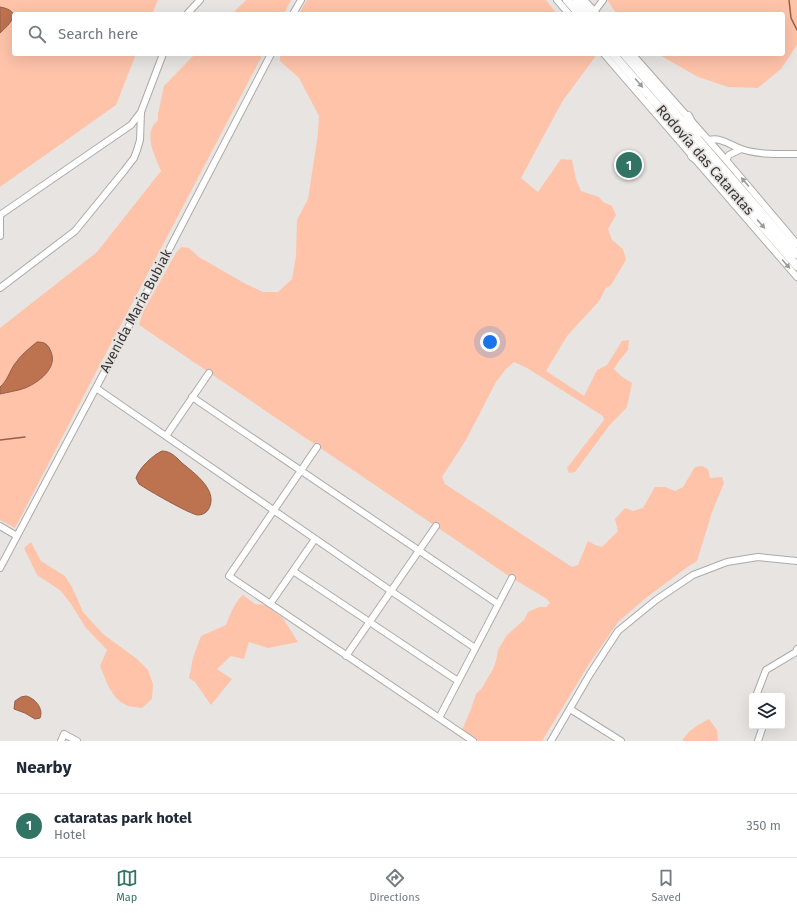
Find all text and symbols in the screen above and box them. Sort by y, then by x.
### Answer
search box [12,12,785,56]
icon: search [26,23,48,45]
text: Search here [58,25,138,43]
one-way arrow [634,79,643,88]
street label: Rodovía das Cataratas [652,101,758,219]
pin: 1 [616,150,642,180]
one-way arrow [740,177,749,187]
one-way arrow [756,219,765,229]
street label: Avenida Maria Bubiak [96,246,176,376]
one-way arrow [781,259,791,269]
your location [480,332,500,352]
map controls [749,693,785,729]
button: layers [749,693,785,729]
text: Nearby [16,757,71,778]
text: cataratas park hotel [54,809,192,827]
text: 1 [26,818,32,833]
text: 350 m [746,818,781,833]
text: Hotel [54,827,86,842]
tab: Map [116,867,138,904]
tab: Directions [369,867,420,904]
tab: Saved [651,867,681,904]

